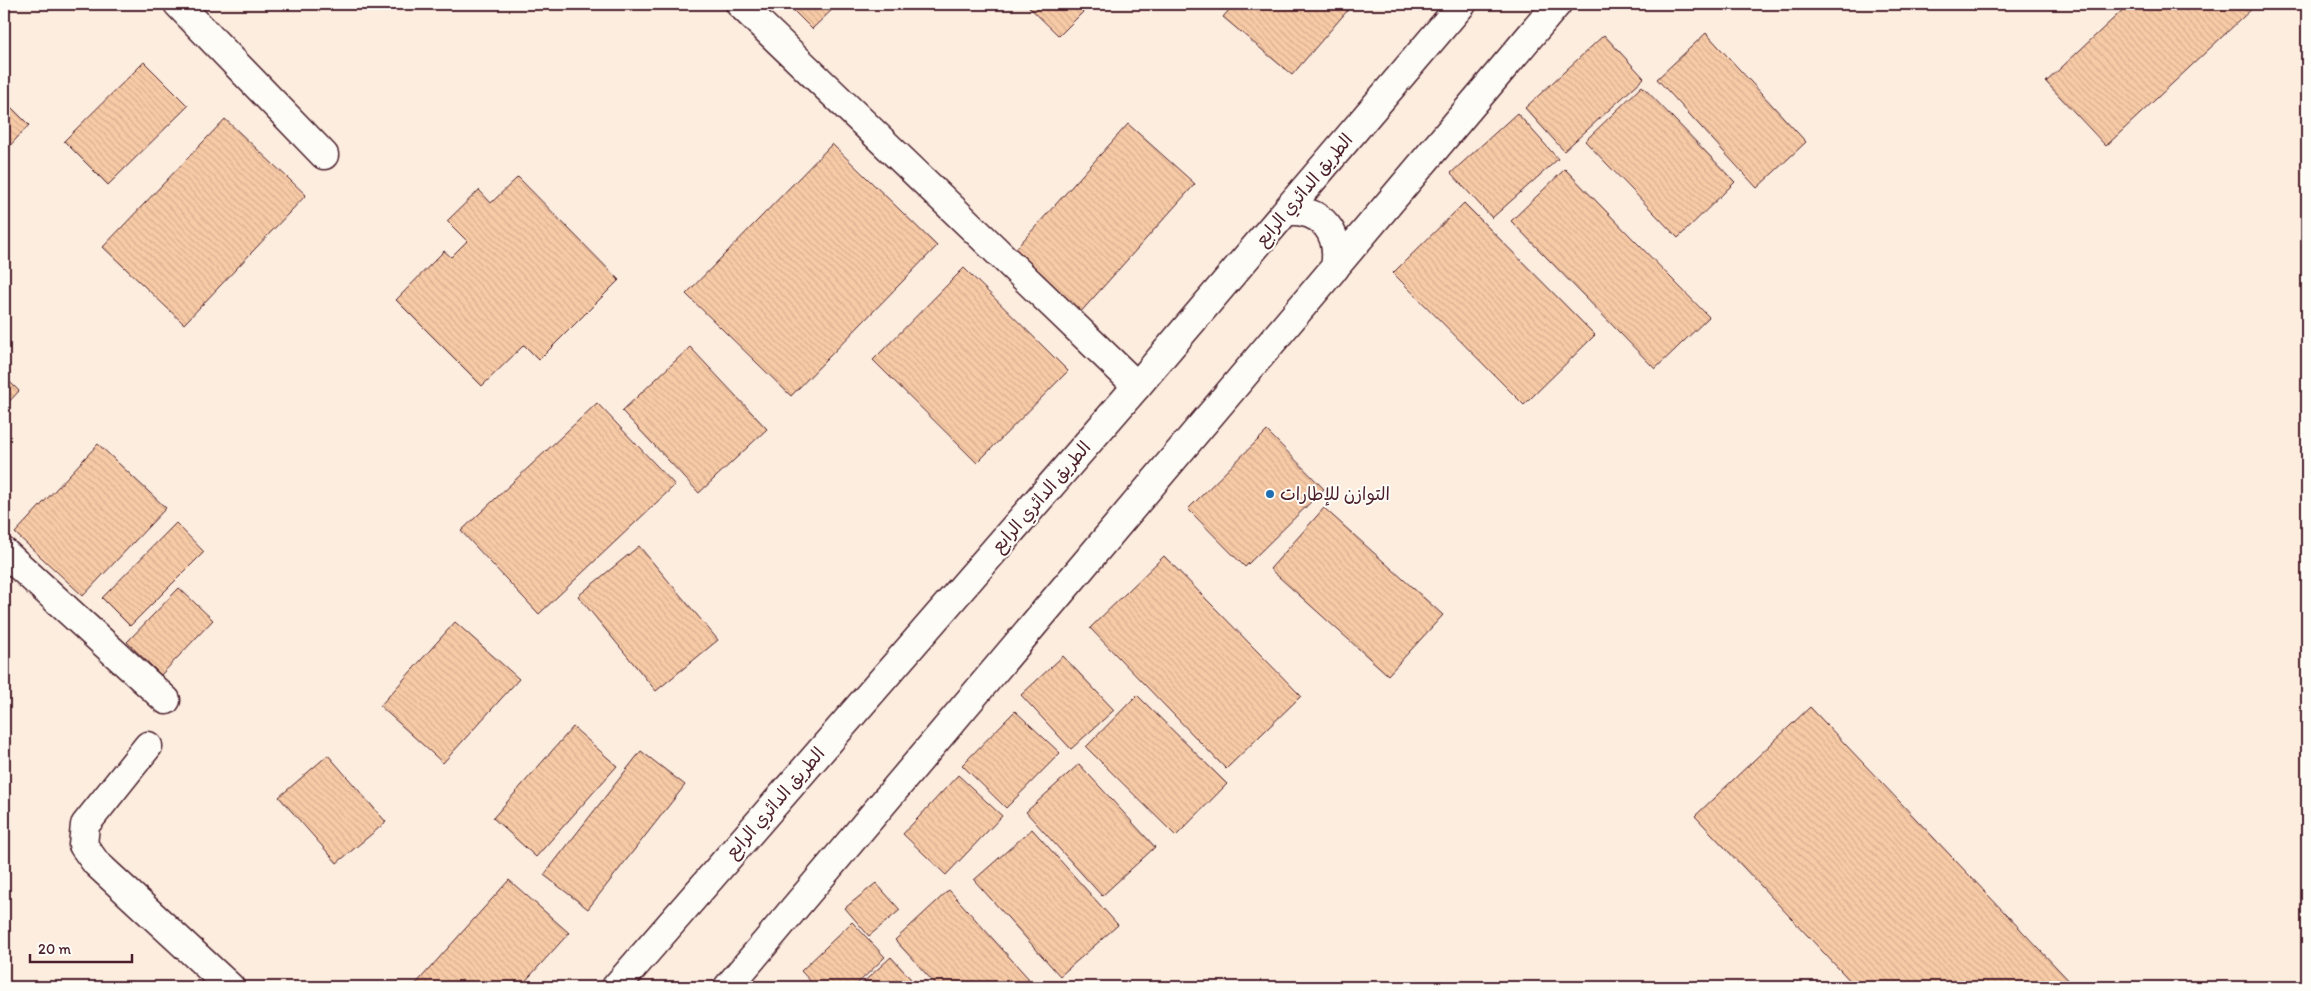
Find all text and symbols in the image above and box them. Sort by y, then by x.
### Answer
street label: الطريق الدائري الرابع [1250,129,1359,252]
street label: الطريق الدائري الرابع [987,437,1097,558]
place label: التوازن للإطارات [1280,483,1390,506]
marker: التوازن للإطارات [1264,488,1276,500]
street label: الطريق الدائري الرابع [721,743,831,864]
scale bar [30,931,132,963]
text: 20 m [38,940,72,958]

